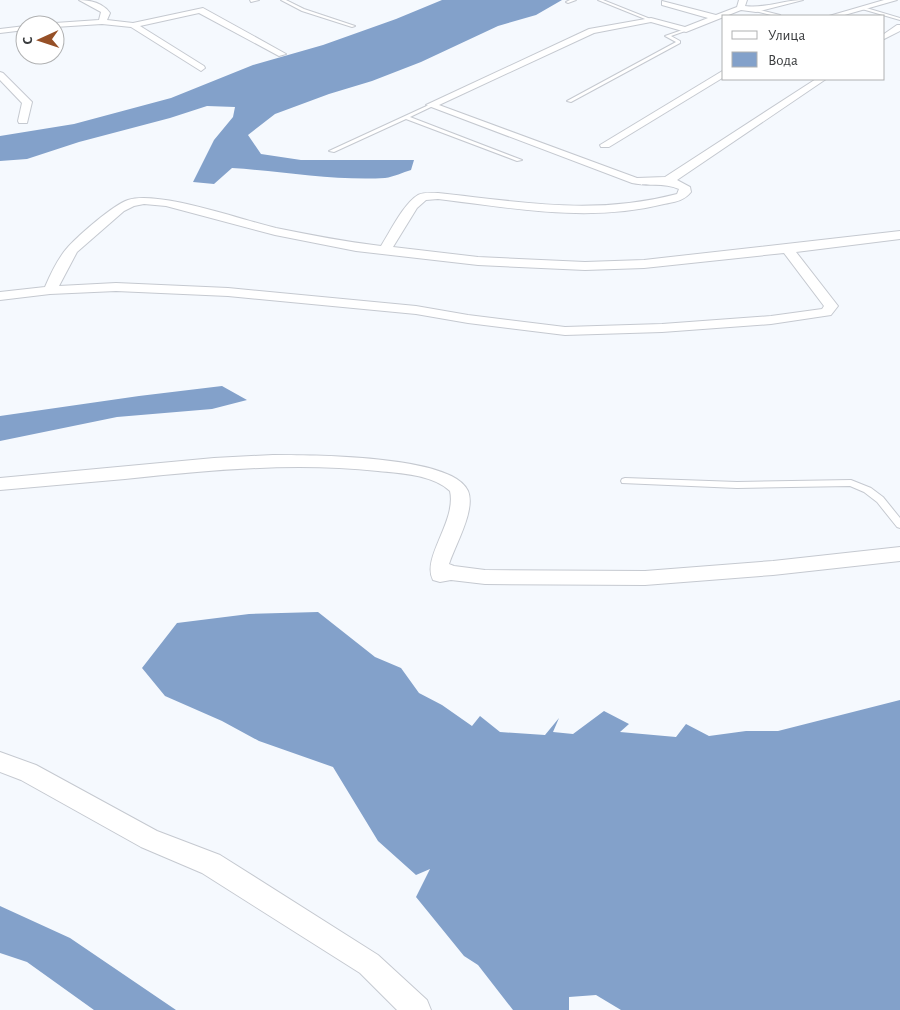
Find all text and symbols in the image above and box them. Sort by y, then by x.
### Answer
north arrow [15,15,65,65]
legend [722,15,885,80]
text: Улица [768,28,805,43]
text: С [21,36,35,45]
text: Вода [768,53,798,68]

